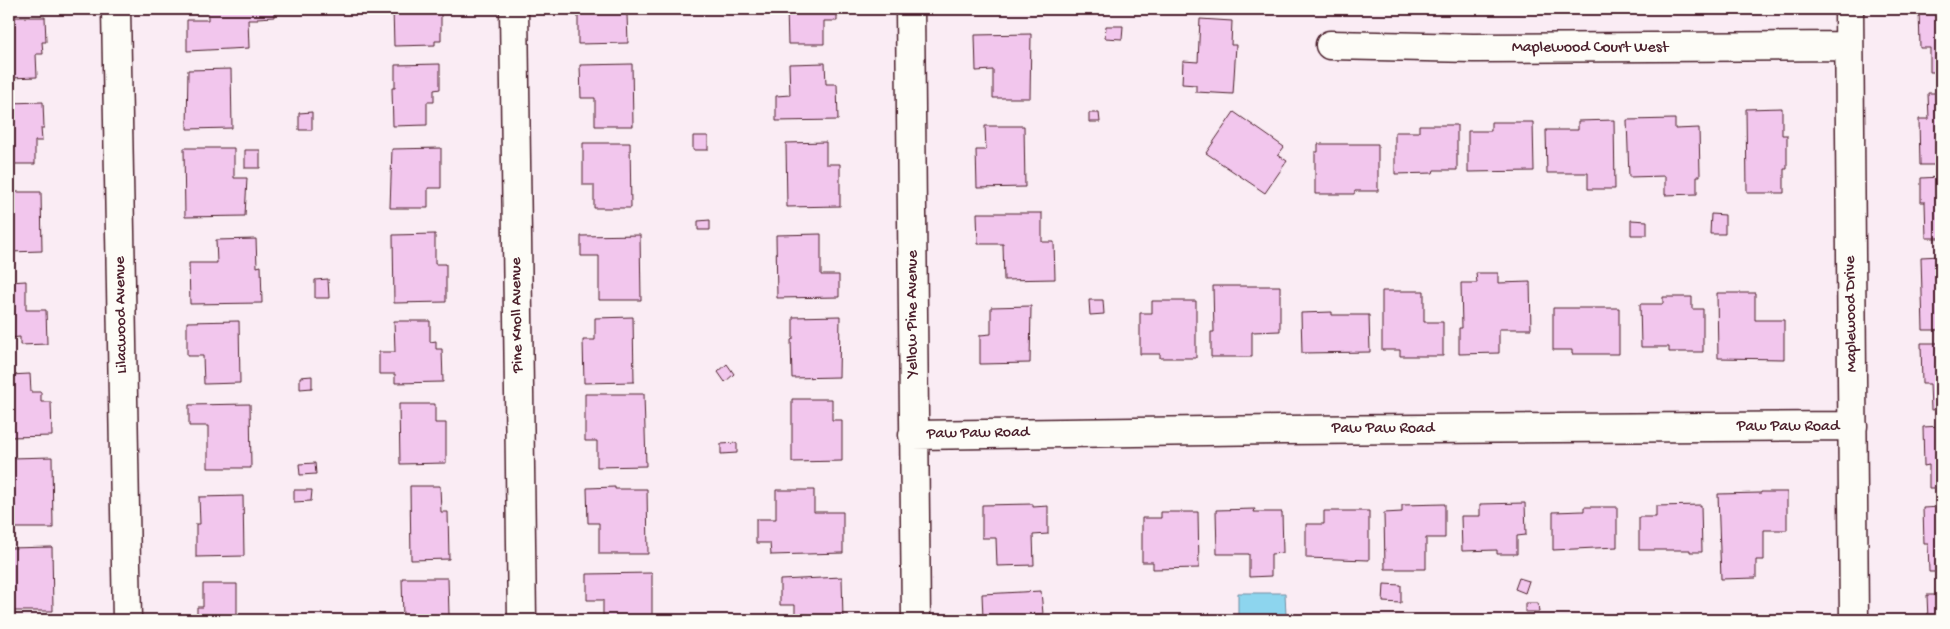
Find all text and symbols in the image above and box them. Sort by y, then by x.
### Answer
street label: Maplewood Court West [1512,39,1670,58]
street label: Yellow Pine Avenue [904,250,923,380]
street label: Lilacwood Avenue [111,255,133,374]
street label: Maplewood Drive [1841,255,1863,373]
street label: Pine Knoll Avenue [507,256,529,374]
street label: Paw Paw Road [1736,418,1841,437]
street label: Paw Paw Road [1331,420,1436,439]
street label: Paw Paw Road [925,424,1031,444]

